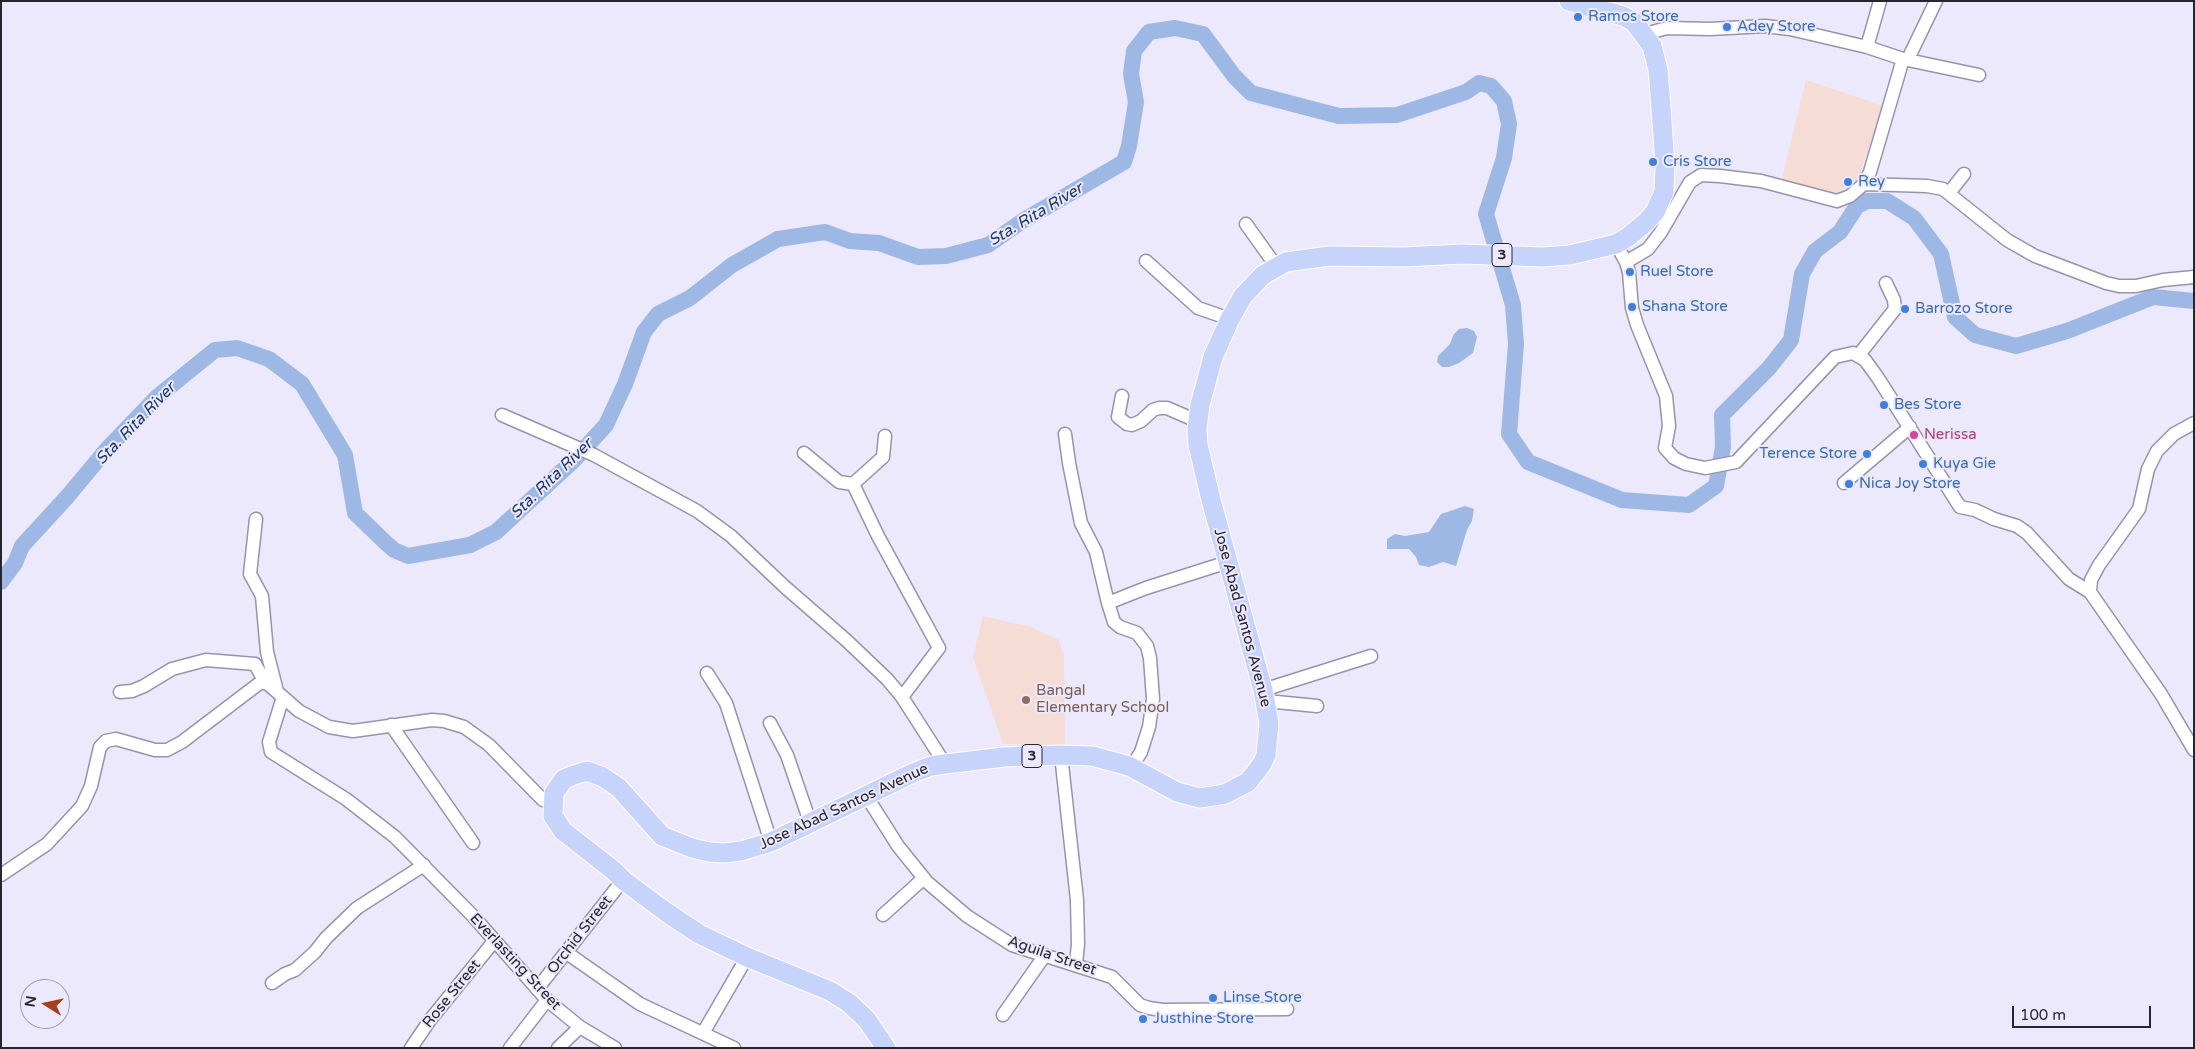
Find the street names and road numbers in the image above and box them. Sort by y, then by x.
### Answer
road number: 3 [1492,244,1512,266]
street label: Jose Abad Santos Avenue [1209,527,1275,709]
road number: 3 [1022,744,1042,768]
street label: Jose Abad Santos Avenue [757,760,931,854]
street label: Orchid Street [544,892,616,978]
street label: Everlasting Street [466,910,564,1014]
street label: Aguila Street [1005,932,1099,980]
street label: Rose Street [419,956,485,1032]

